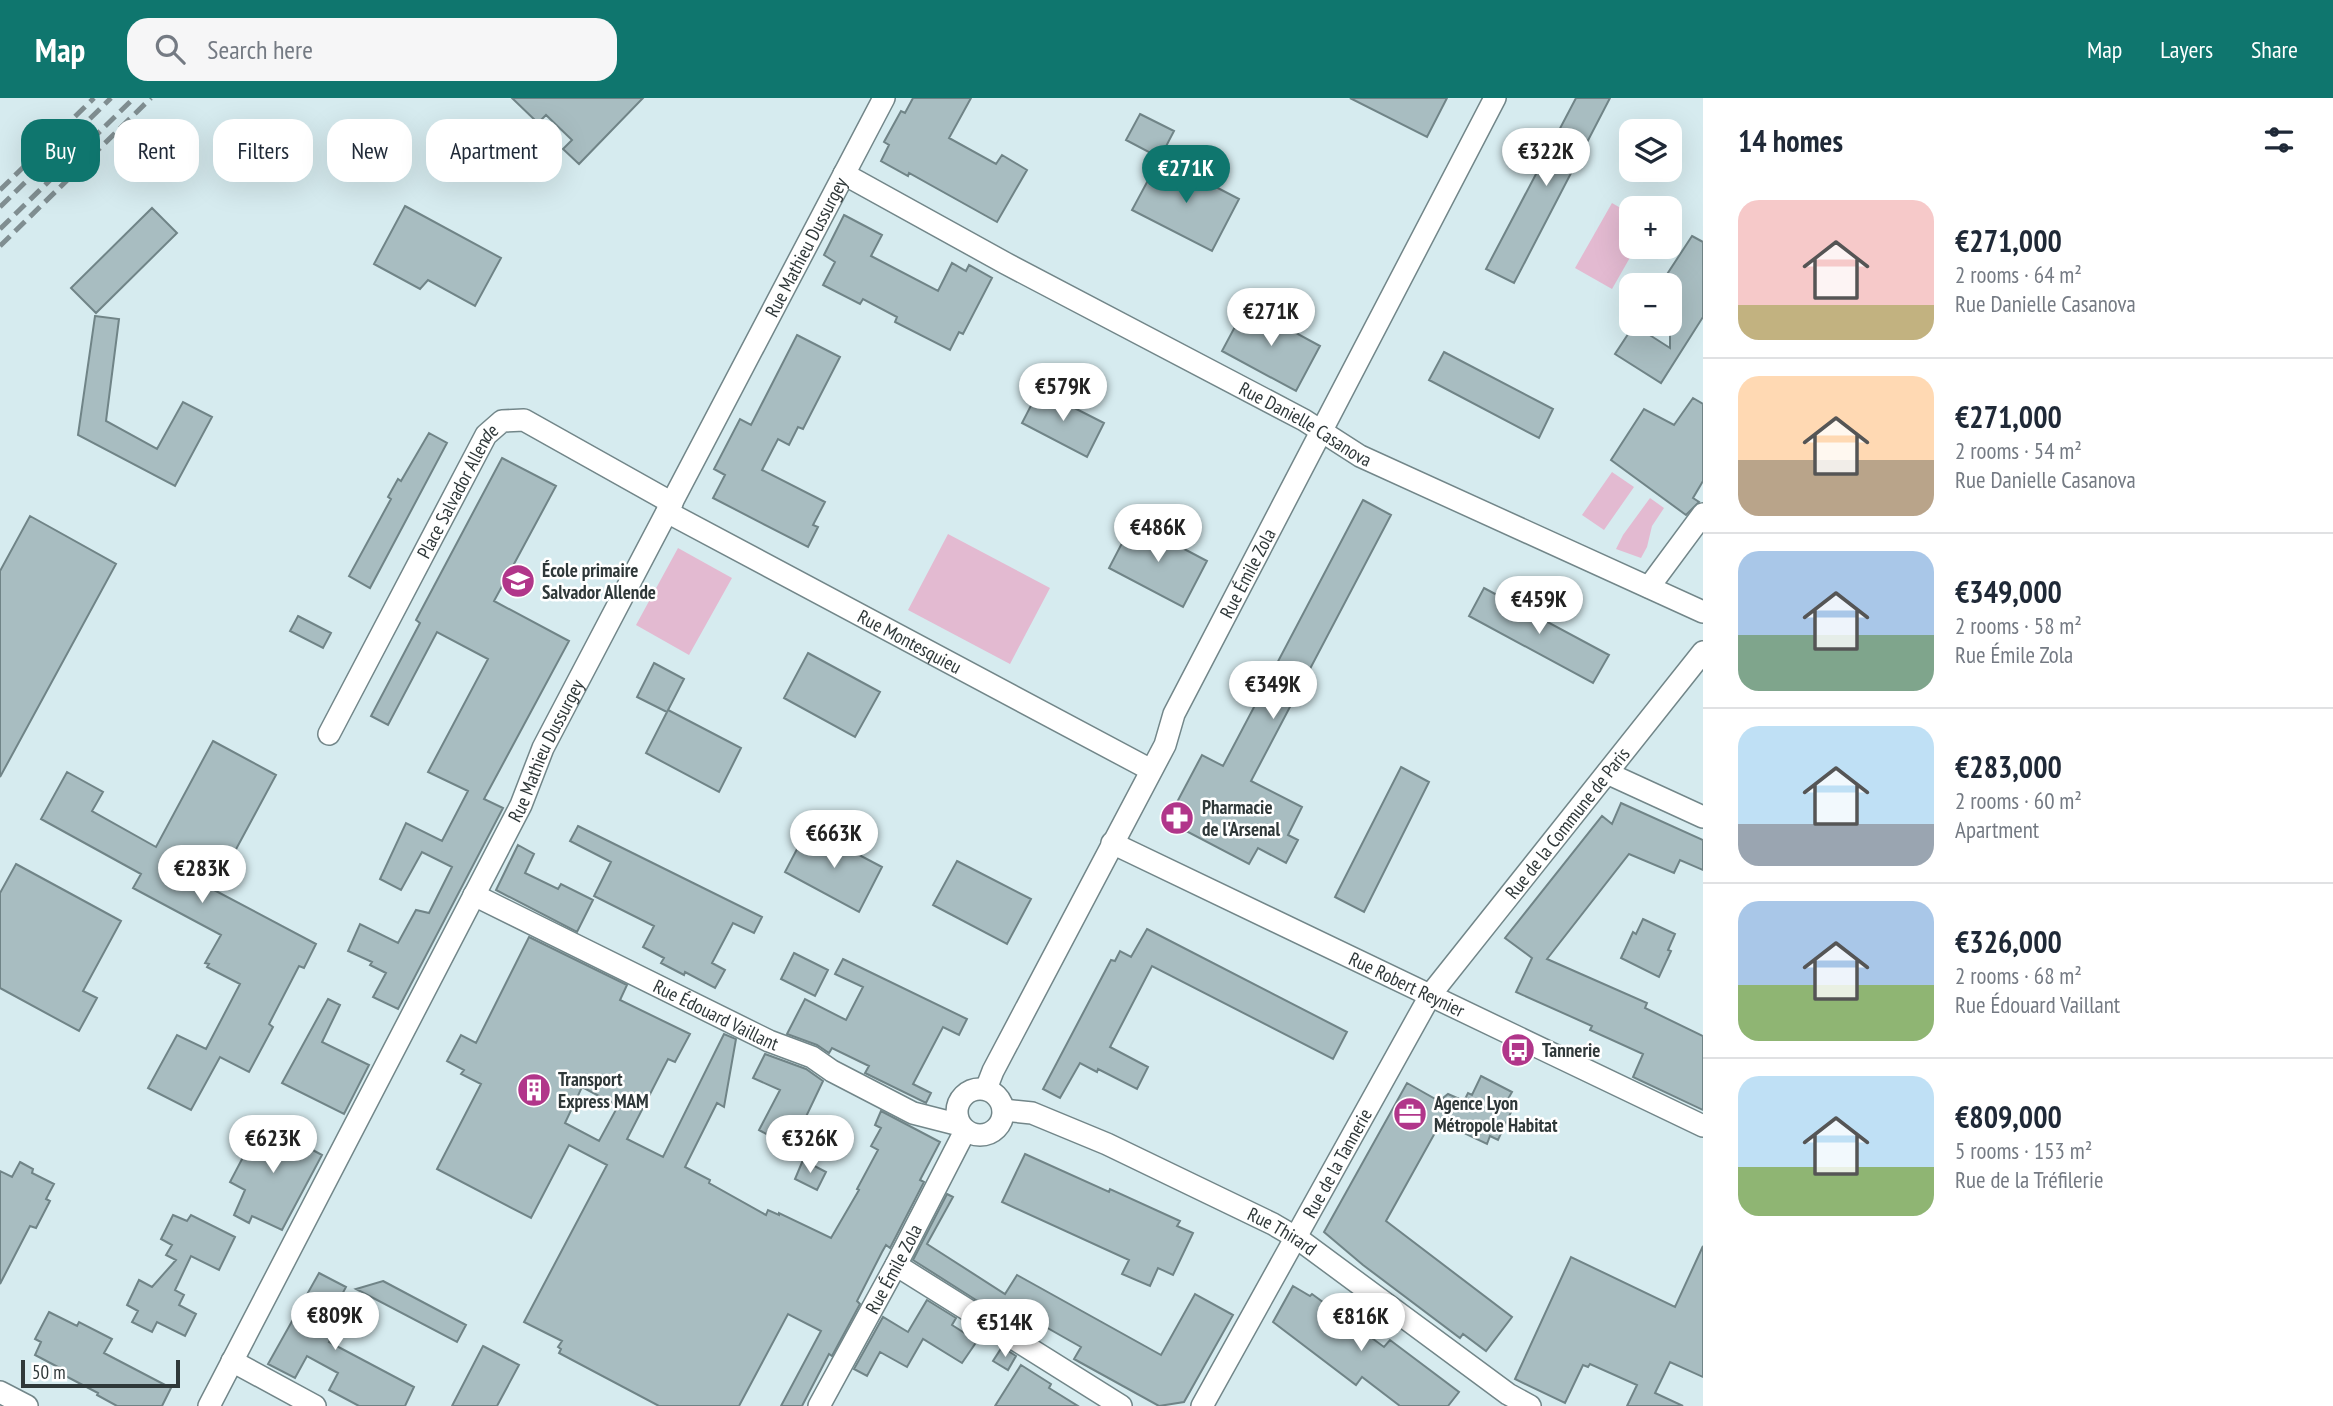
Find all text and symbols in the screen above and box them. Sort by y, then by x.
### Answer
search box [127,18,617,81]
text: Map [35,28,85,71]
icon: search [151,30,189,68]
text: Search here [207,33,313,66]
text: Map [2087,34,2122,65]
text: Layers [2160,34,2213,65]
text: Share [2251,34,2298,65]
chip: Buy [21,119,100,182]
chip: Rent [114,119,199,182]
chip: Filters [213,119,313,182]
chip: New [327,119,412,182]
chip: Apartment [426,119,562,182]
map controls [1619,119,1682,336]
button: layers [1619,119,1682,182]
text: 14 homes [1738,121,1843,160]
icon: filters [2260,121,2298,159]
pin: €322K [1497,129,1595,188]
text: €322K [1518,136,1574,165]
pin: €271K [1137,146,1235,205]
text: €271K [1158,153,1214,182]
street label: Rue Mathieu Dussurgey [759,172,853,321]
button: + [1619,196,1682,259]
text: €271,000 [1955,221,2062,260]
icon: home [1794,228,1878,312]
text: 2 rooms · 64 m² [1955,260,2082,289]
button: − [1619,273,1682,336]
pin: €271K [1222,288,1320,348]
text: Rue Danielle Casanova [1955,289,2136,318]
text: €271K [1243,296,1299,325]
pin: €579K [1014,364,1112,423]
text: €579K [1035,371,1091,400]
street label: Rue Danielle Casanova [1235,376,1375,472]
text: €271,000 [1955,397,2062,436]
icon: home [1794,404,1878,488]
street label: Place Salvador Allende [411,418,503,562]
text: 2 rooms · 54 m² [1955,436,2082,465]
text: Rue Danielle Casanova [1955,465,2136,494]
pin: €486K [1109,504,1207,564]
text: €486K [1130,512,1186,541]
street label: Rue Émile Zola [1214,524,1281,622]
place label: École primaire Salvador Allende [542,558,656,604]
school or university icon: École primaire Salvador Allende [499,562,537,600]
text: €349,000 [1955,572,2062,611]
pin: €459K [1490,576,1588,636]
icon: home [1794,579,1878,663]
text: €459K [1511,584,1567,613]
street label: Rue Montesquieu [854,604,966,679]
text: 2 rooms · 58 m² [1955,611,2082,640]
text: Rue Émile Zola [1955,640,2073,669]
pin: €349K [1224,662,1322,721]
text: €349K [1245,669,1301,698]
street label: Rue Mathieu Dussurgey [502,674,589,826]
street label: Rue de la Commune de Paris [1500,742,1635,903]
text: €283,000 [1955,747,2062,786]
icon: home [1794,754,1878,838]
text: 2 rooms · 60 m² [1955,786,2082,815]
place label: Pharmacie de l'Arsenal [1202,795,1280,841]
pharmacy icon: Pharmacie de l'Arsenal [1158,799,1196,837]
pin: €663K [785,810,883,870]
text: Apartment [1955,815,2039,844]
text: €663K [806,818,862,847]
pin: €283K [153,846,251,905]
text: €283K [174,853,230,882]
text: €326,000 [1955,922,2062,961]
icon: home [1794,929,1878,1013]
street label: Rue Robert Reynier [1345,946,1469,1022]
text: 2 rooms · 68 m² [1955,961,2082,990]
street label: Rue Édouard Vaillant [649,974,782,1056]
text: Rue Édouard Vaillant [1955,990,2120,1019]
bus stop icon: Tannerie [1499,1031,1537,1069]
place label: Tannerie [1542,1038,1600,1062]
place label: Transport Express MAM [558,1067,649,1113]
building icon: Transport Express MAM [515,1071,553,1109]
place label: Agence Lyon Métropole Habitat [1433,1091,1558,1137]
office icon: Agence Lyon Métropole Habitat [1391,1095,1429,1133]
text: €809,000 [1955,1097,2062,1136]
street label: Rue de la Tannerie [1297,1104,1377,1222]
icon: home [1794,1104,1878,1188]
pin: €623K [224,1116,322,1175]
pin: €326K [761,1116,859,1175]
text: €623K [245,1123,301,1152]
text: €326K [782,1123,838,1152]
text: 5 rooms · 153 m² [1955,1136,2092,1165]
text: Rue de la Tréfilerie [1955,1165,2103,1194]
street label: Rue Thirard [1244,1202,1322,1261]
street label: Rue Émile Zola [860,1220,927,1318]
pin: €809K [286,1292,384,1352]
pin: €816K [1312,1294,1410,1353]
text: €809K [307,1300,363,1329]
pin: €514K [956,1300,1054,1359]
text: €816K [1333,1301,1389,1330]
text: €514K [977,1307,1033,1336]
scale bar [21,1357,180,1389]
text: 50 m [32,1360,66,1384]

